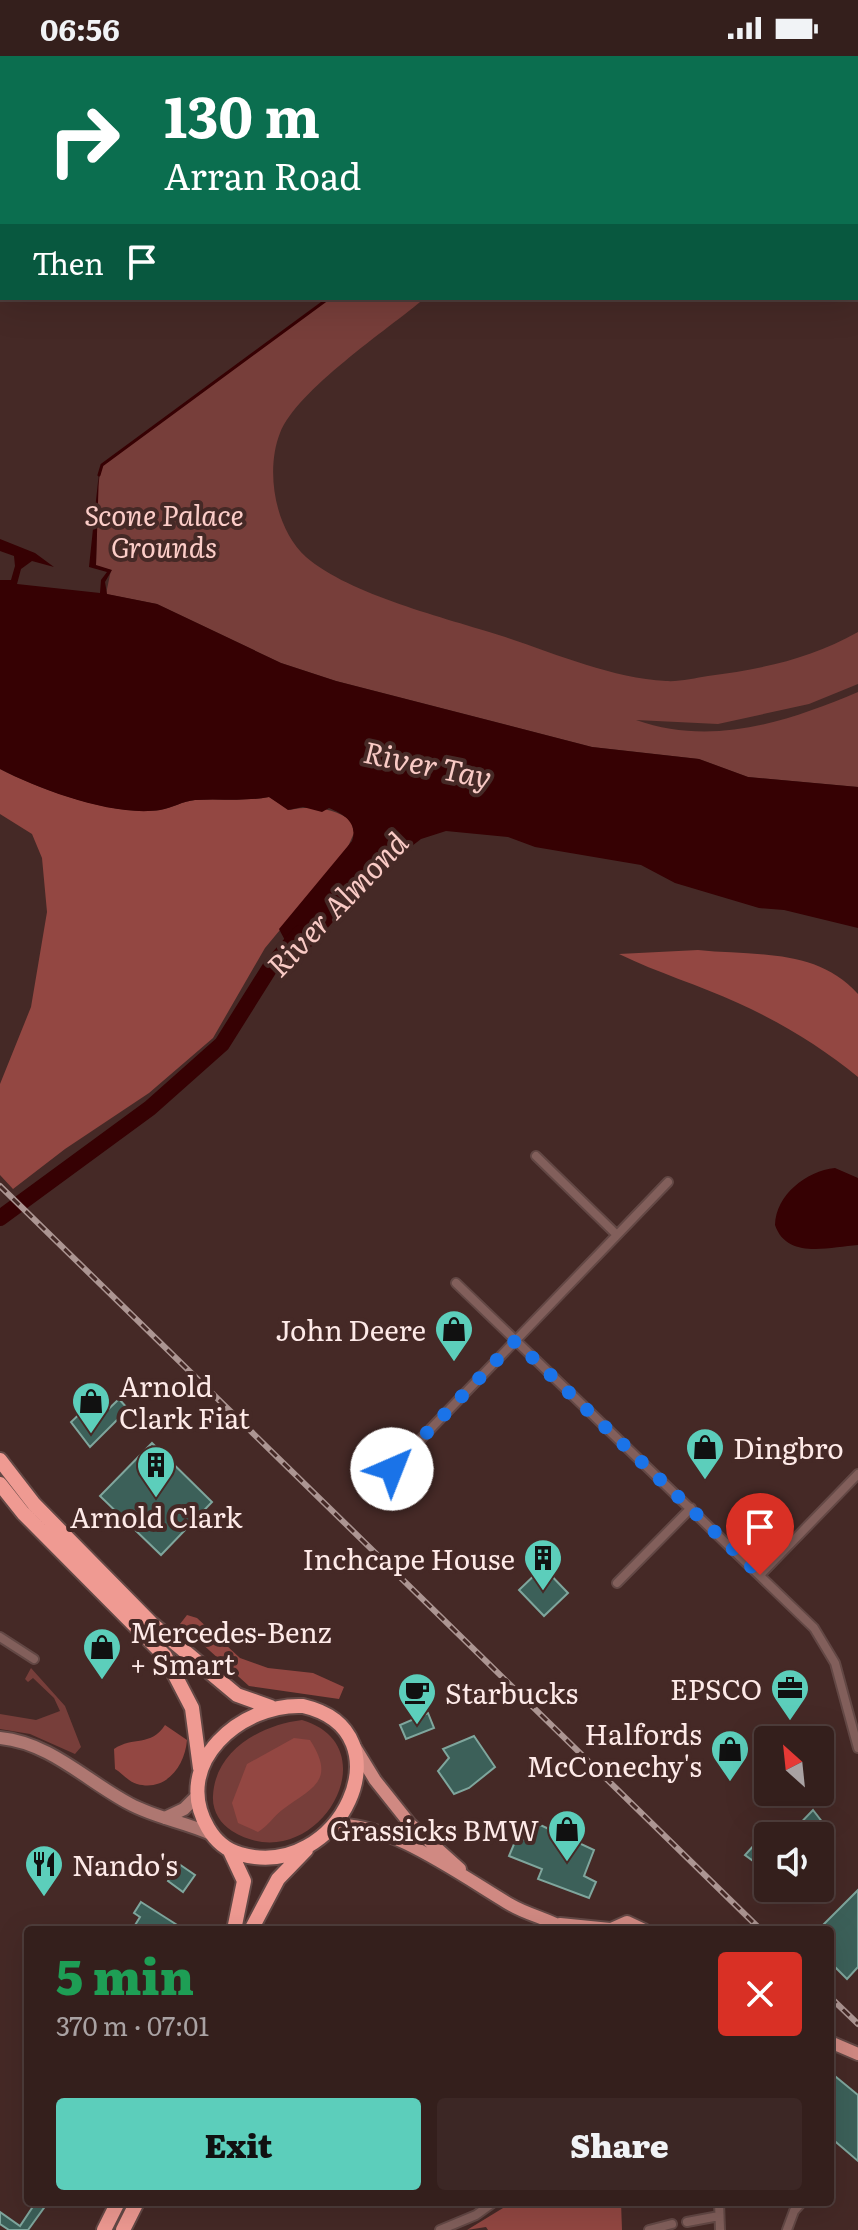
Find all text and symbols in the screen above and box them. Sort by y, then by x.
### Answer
text: 06:56 [40,6,120,50]
text: 130 m [164,72,320,155]
icon: right [32,88,136,192]
text: Arran Road [164,148,361,201]
text: Then [32,240,104,284]
icon: arrive [120,240,164,284]
park label: Scone Palace Grounds [84,493,244,567]
water label: River Tay [360,728,496,798]
water label: River Almond [255,820,417,985]
place label: John Deere [275,1308,426,1350]
shop icon: John Deere [433,1308,475,1363]
place label: Arnold Clark Fiat [119,1364,250,1438]
shop icon: Arnold Clark Fiat [70,1380,112,1435]
shop icon: Dingbro [684,1426,726,1481]
place label: Dingbro [733,1426,844,1468]
position arrow [350,1427,434,1511]
building icon: Arnold Clark [135,1444,177,1499]
pin [726,1493,794,1575]
place label: Arnold Clark [70,1495,243,1537]
icon: arrive [738,1505,782,1549]
place label: Inchcape House [302,1537,515,1579]
building icon: Inchcape House [522,1537,564,1592]
place label: Mercedes-Benz + Smart [130,1610,332,1684]
shop icon: Mercedes-Benz + Smart [81,1626,123,1681]
place label: EPSCO [670,1667,762,1709]
office icon: EPSCO [769,1667,811,1722]
cafe icon: Starbucks [396,1671,438,1726]
place label: Starbucks [445,1671,578,1713]
place label: Halfords McConechy's [527,1712,702,1786]
north arrow [754,1726,834,1806]
map controls [754,1726,834,1902]
shop icon: Halfords McConechy's [709,1728,751,1783]
place label: Grassicks BMW [330,1808,539,1850]
shop icon: Grassicks BMW [546,1808,588,1863]
button: sound [754,1822,834,1902]
restaurant icon: Nando's [23,1843,65,1898]
place label: Nando's [72,1843,178,1885]
text: 5 min [56,1939,194,2010]
button: close [718,1952,802,2036]
text: 370 m · 07:01 [56,2005,209,2044]
button: Exit [56,2098,421,2190]
button: Share [437,2098,802,2190]

